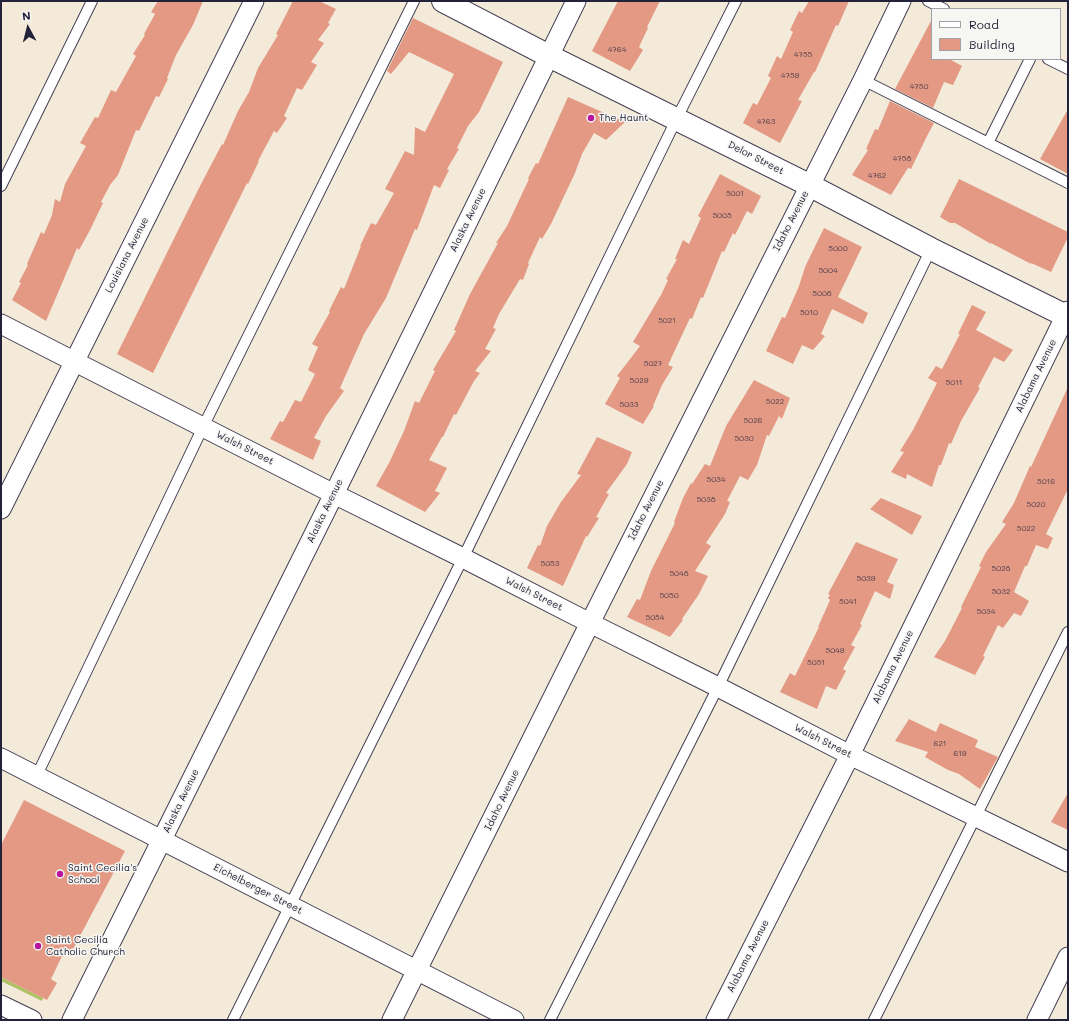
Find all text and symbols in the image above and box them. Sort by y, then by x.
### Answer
north arrow [8,8,48,48]
text: N [21,8,32,24]
legend [931,8,1061,60]
text: Road [969,16,999,32]
text: Building [969,36,1015,52]
house number: 4764 [608,45,626,55]
house number: 4755 [794,50,812,60]
house number: 4759 [781,71,799,81]
house number: 4750 [910,82,928,92]
place label: The Haunt [599,112,648,124]
marker: The Haunt [586,113,596,123]
house number: 4763 [757,117,775,127]
street label: Delor Street [726,139,786,177]
house number: 4758 [893,154,911,164]
house number: 4762 [868,171,886,181]
street label: Alaska Avenue [447,186,489,254]
house number: 5001 [726,189,744,199]
street label: Idaho Avenue [771,189,811,253]
house number: 5005 [712,211,732,221]
street label: Louisiana Avenue [103,215,151,295]
house number: 5000 [828,244,848,254]
house number: 5004 [818,266,838,276]
house number: 5008 [812,289,832,299]
house number: 5010 [800,308,818,318]
house number: 5021 [658,316,676,326]
street label: Alabama Avenue [1013,337,1059,415]
house number: 5027 [644,359,662,369]
house number: 5029 [630,376,648,386]
house number: 5011 [946,378,962,388]
house number: 5022 [766,397,784,407]
house number: 5033 [620,400,638,410]
house number: 5026 [744,416,762,426]
street label: Walsh Street [214,428,276,468]
house number: 5030 [734,434,754,444]
house number: 5034 [707,475,725,485]
street label: Alaska Avenue [304,477,346,545]
house number: 5016 [1037,477,1055,487]
street label: Idaho Avenue [626,478,666,542]
house number: 5038 [696,495,716,505]
house number: 5020 [1027,500,1045,510]
house number: 5022 [1017,524,1035,534]
house number: 5053 [541,559,559,569]
house number: 5028 [992,564,1010,574]
house number: 5048 [669,569,689,579]
street label: Walsh Street [503,574,565,614]
house number: 5039 [856,574,876,584]
house number: 5032 [992,587,1010,597]
house number: 5050 [659,591,679,601]
house number: 5041 [839,597,857,607]
house number: 5034 [977,607,995,617]
house number: 5054 [646,613,664,623]
street label: Alabama Avenue [870,628,916,706]
house number: 5049 [825,646,845,656]
house number: 5051 [807,658,825,668]
street label: Walsh Street [792,721,854,761]
house number: 621 [934,739,946,749]
house number: 619 [953,749,967,759]
street label: Alaska Avenue [160,767,202,835]
street label: Idaho Avenue [482,768,522,832]
street label: Eichelberger Street [211,861,305,917]
place label: Saint Cecilia's School [68,862,137,886]
marker: Saint Cecilia's School [55,869,65,879]
street label: Alabama Avenue [724,918,772,994]
place label: Saint Cecilia Catholic Church [46,934,125,958]
marker: Saint Cecilia Catholic Church [33,941,43,951]

